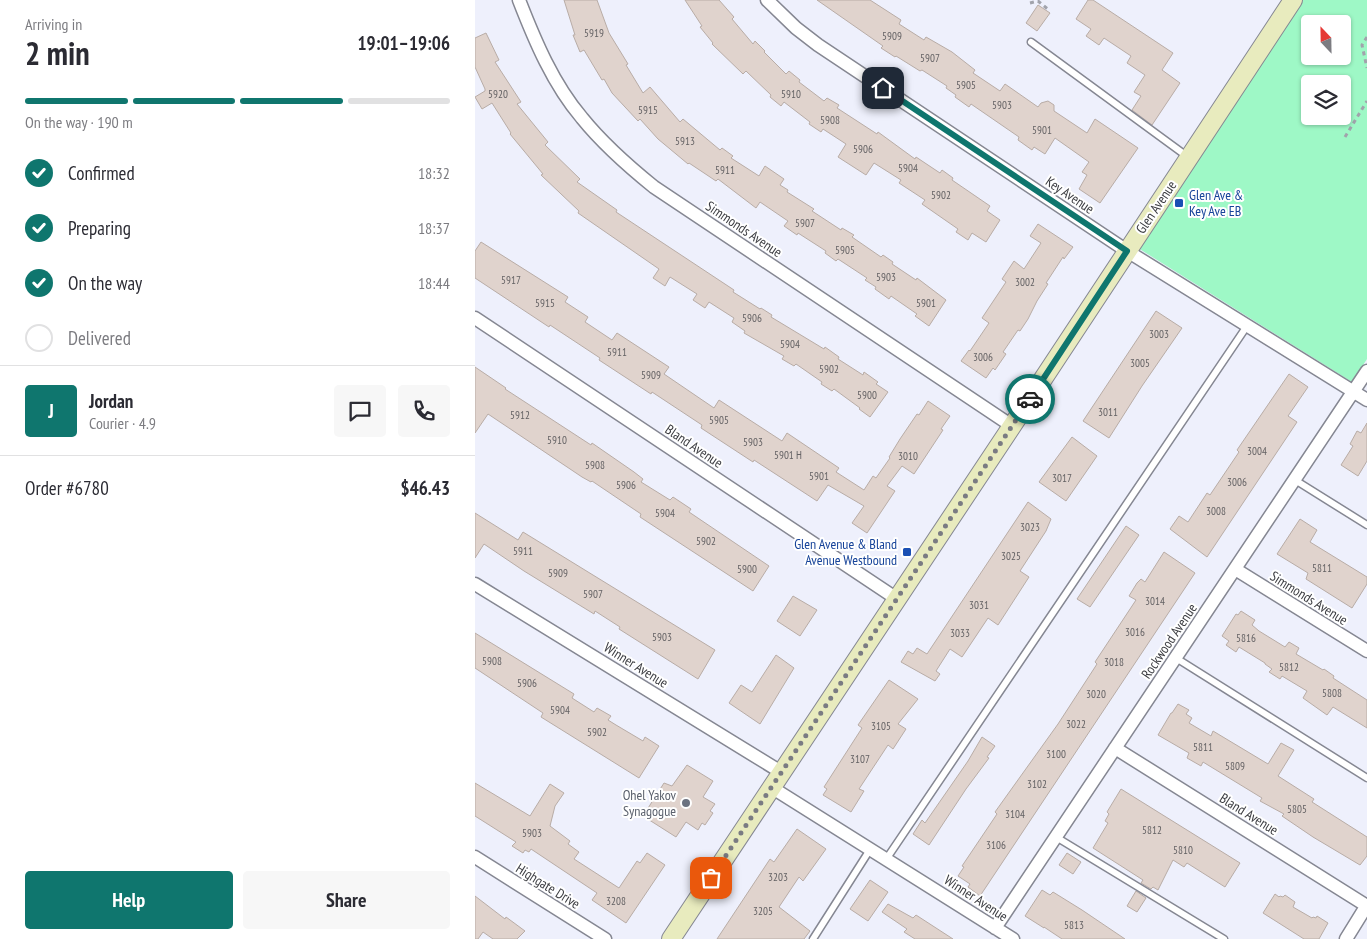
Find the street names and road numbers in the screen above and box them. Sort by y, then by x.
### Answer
street label: Key Avenue [1042,172,1098,218]
street label: Glen Avenue [1132,177,1180,237]
street label: Simmonds Avenue [702,197,786,261]
street label: Bland Avenue [662,420,726,472]
street label: Simmonds Avenue [1267,567,1351,629]
street label: Rockwood Avenue [1137,600,1201,682]
street label: Winner Avenue [601,638,672,692]
street label: Bland Avenue [1216,789,1282,839]
street label: Highgate Drive [513,859,584,913]
street label: Winner Avenue [941,871,1011,925]

